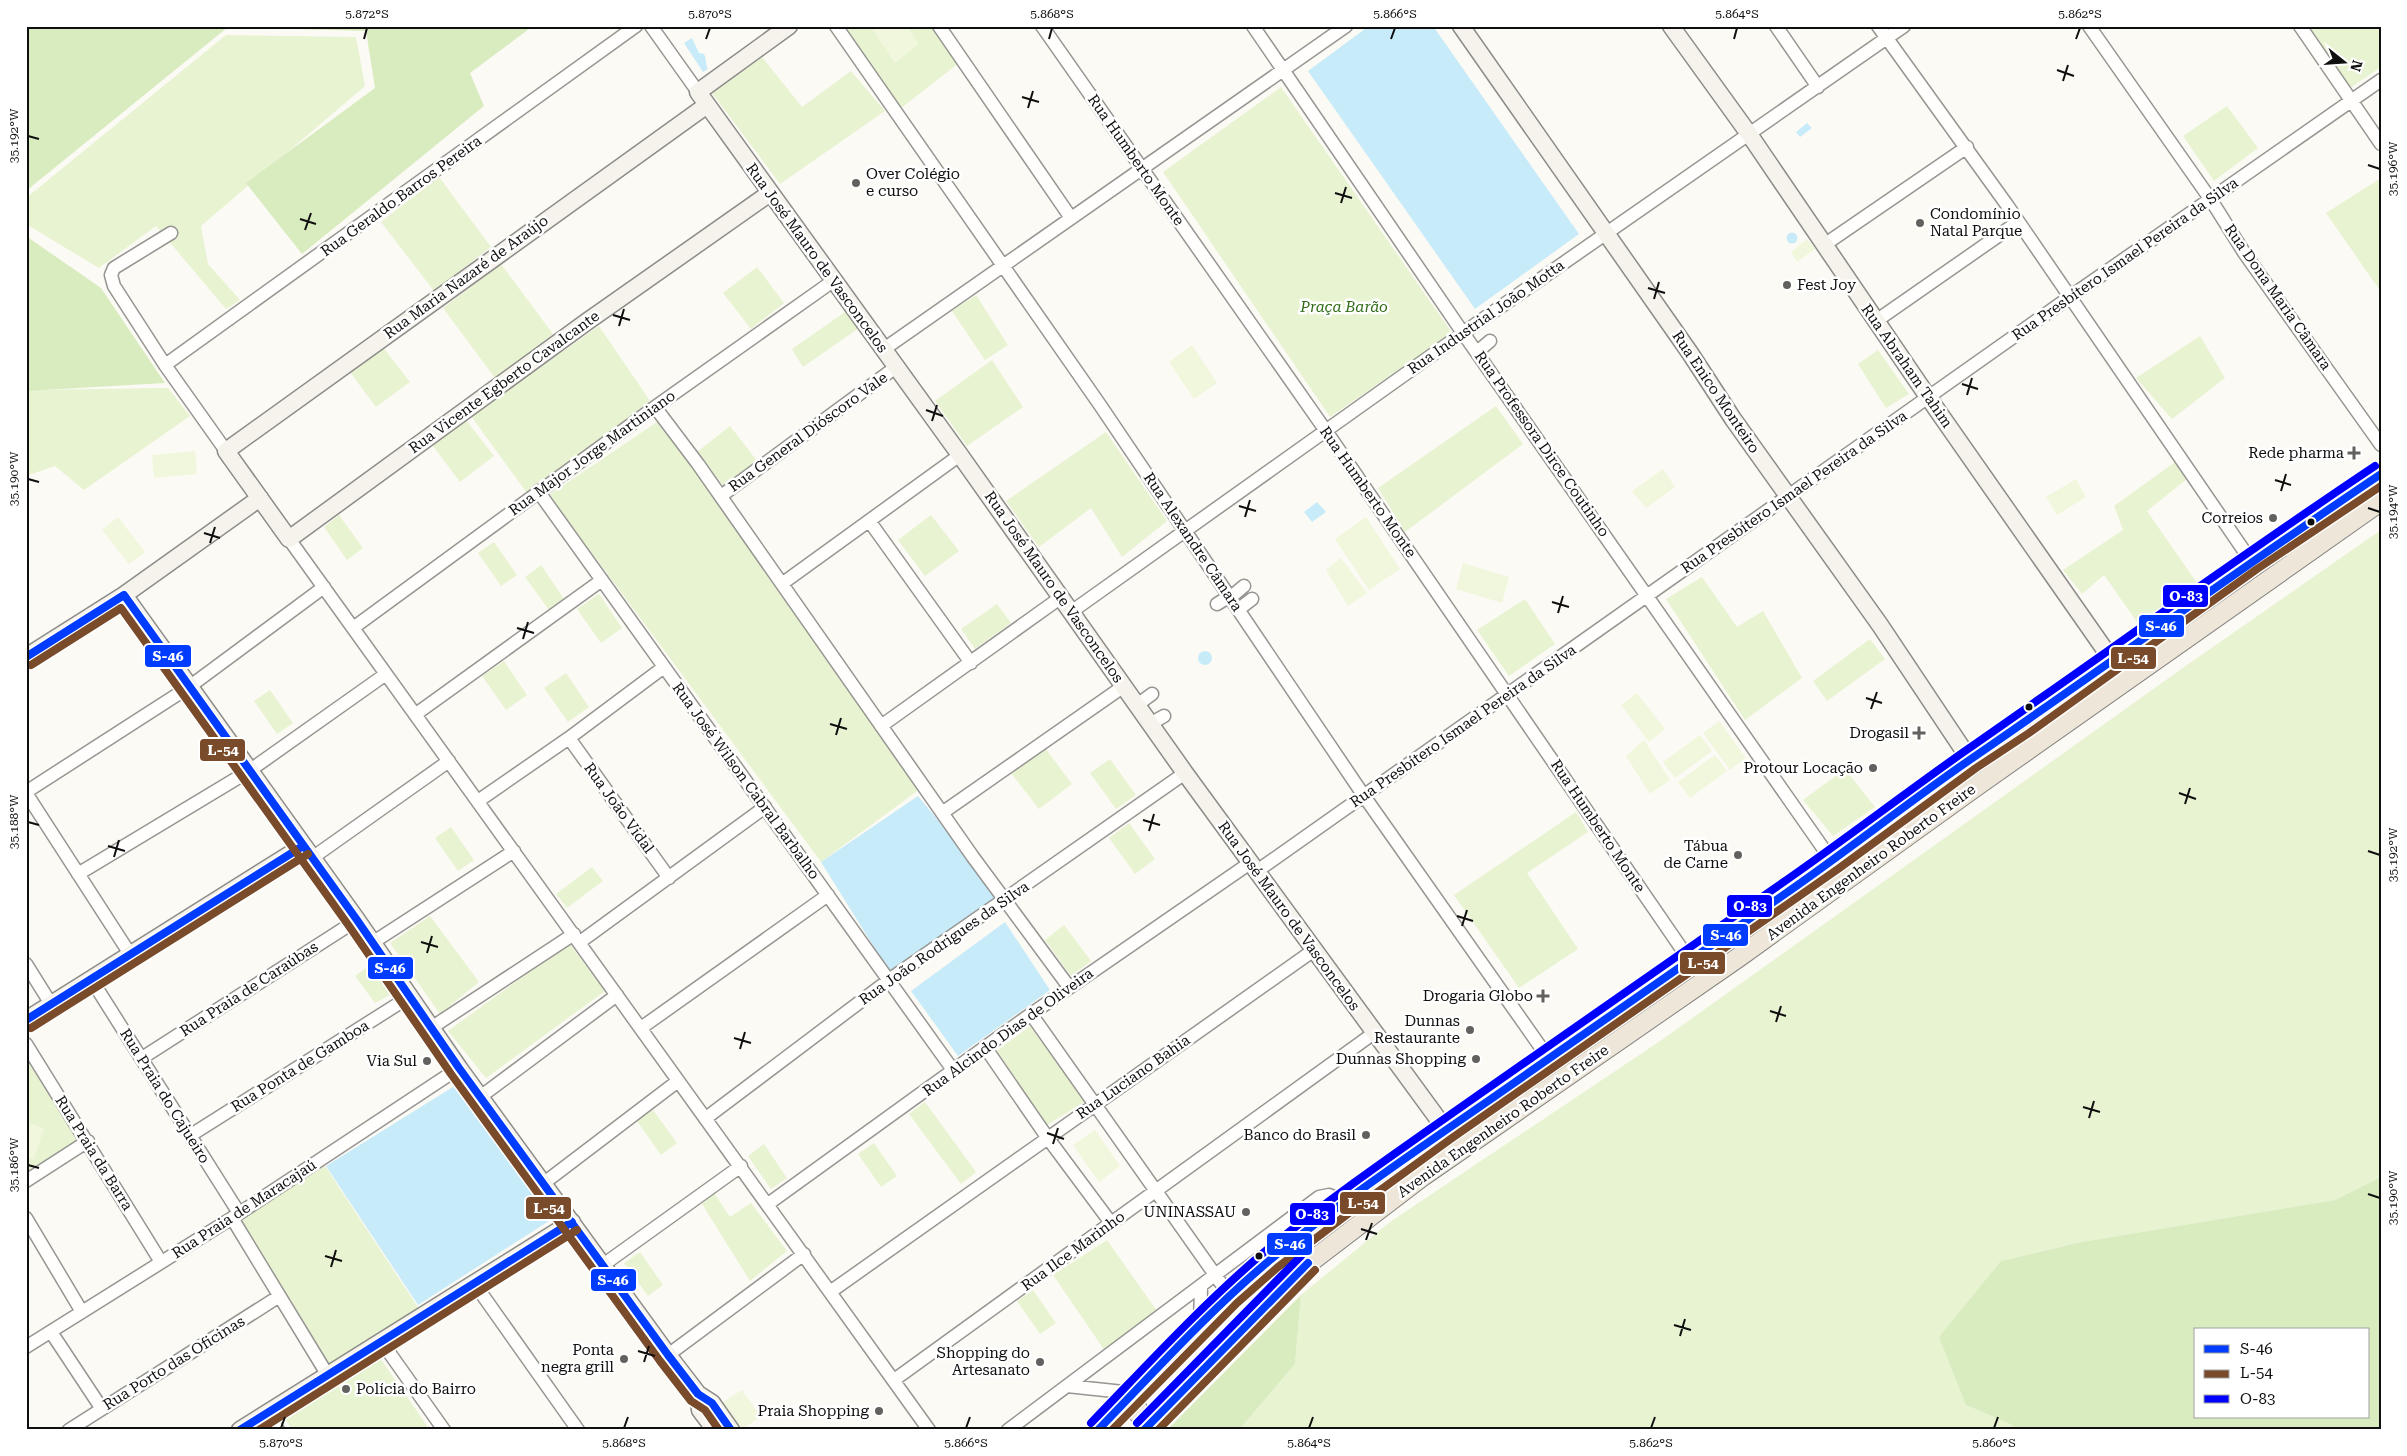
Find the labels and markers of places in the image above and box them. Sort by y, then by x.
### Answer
place label: Over Colégio e curso [866,165,960,200]
marker: Over Colégio e curso [850,177,862,189]
place label: Condomínio Natal Parque [1930,205,2022,240]
marker: Condomínio Natal Parque [1914,217,1926,229]
place label: Fest Joy [1797,276,1856,294]
marker: Fest Joy [1781,279,1793,291]
place label: Rede pharma [2248,444,2344,462]
marker: Rede pharma [2348,447,2360,459]
place label: Correios [2201,509,2263,527]
marker: Correios [2267,512,2279,524]
unlabelled marker [2306,517,2316,527]
unlabelled marker [2024,702,2034,712]
place label: Drogasil [1849,724,1909,742]
marker: Drogasil [1913,727,1925,739]
place label: Protour Locação [1744,759,1863,777]
marker: Protour Locação [1867,762,1879,774]
place label: Tábua de Carne [1663,837,1728,872]
marker: Tábua de Carne [1732,849,1744,861]
place label: Drogaria Globo [1423,987,1533,1005]
marker: Drogaria Globo [1537,990,1549,1002]
place label: Dunnas Restaurante [1374,1012,1460,1047]
marker: Dunnas Restaurante [1464,1024,1476,1036]
place label: Dunnas Shopping [1336,1050,1466,1068]
place label: Via Sul [366,1052,417,1070]
marker: Dunnas Shopping [1470,1053,1482,1065]
marker: Via Sul [421,1055,433,1067]
place label: Banco do Brasil [1243,1126,1356,1144]
marker: Banco do Brasil [1360,1129,1372,1141]
place label: UNINASSAU [1143,1203,1236,1221]
marker: UNINASSAU [1240,1206,1252,1218]
unlabelled marker [1254,1251,1264,1261]
place label: Ponta negra grill [541,1341,614,1376]
place label: Shopping do Artesanato [937,1344,1030,1379]
marker: Ponta negra grill [618,1353,630,1365]
marker: Shopping do Artesanato [1034,1356,1046,1368]
place label: Polícia do Bairro [356,1380,476,1398]
marker: Polícia do Bairro [340,1383,352,1395]
place label: Praia Shopping [758,1402,869,1420]
marker: Praia Shopping [873,1405,885,1417]

